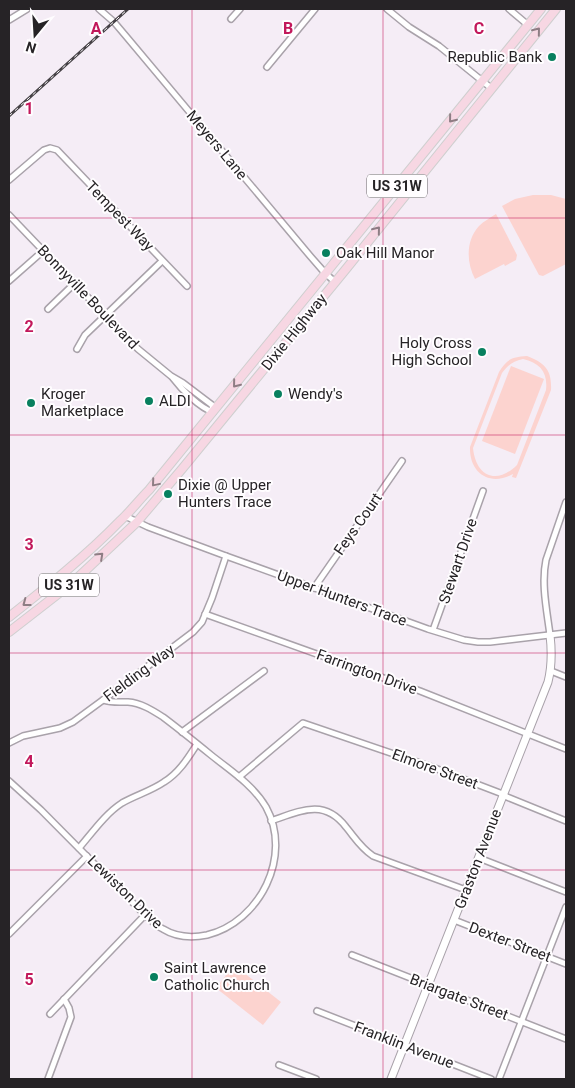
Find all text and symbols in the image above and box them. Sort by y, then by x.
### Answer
north arrow [10,10,60,60]
text: A [91,19,102,38]
text: B [283,19,293,38]
text: C [474,19,484,38]
one-way arrow [532,28,541,37]
text: N [24,38,38,57]
place label: Republic Bank [447,48,542,66]
marker: Republic Bank [546,51,558,63]
text: 1 [24,99,34,118]
street label: Meyers Lane [183,107,251,183]
one-way arrow [449,113,457,122]
road number: US 31W [367,175,427,198]
street label: Tempest Way [82,177,158,255]
one-way arrow [371,227,379,236]
street label: Bonnyville Boulevard [34,241,142,353]
place label: Oak Hill Manor [336,244,434,262]
marker: Oak Hill Manor [320,247,332,259]
street label: Dixie Highway [258,290,330,374]
text: 2 [24,317,34,336]
place label: Holy Cross High School [391,334,472,369]
marker: Holy Cross High School [476,346,488,358]
one-way arrow [233,378,241,387]
place label: Kroger Marketplace [41,385,124,420]
place label: Wendy's [288,385,343,403]
marker: Wendy's [272,388,284,400]
place label: ALDI [159,392,191,410]
marker: ALDI [143,395,155,407]
marker: Kroger Marketplace [25,397,37,409]
place label: Dixie @ Upper Hunters Trace [178,476,272,511]
one-way arrow [152,477,160,486]
marker: Dixie @ Upper Hunters Trace [162,488,174,500]
street label: Feys Court [330,489,386,558]
street label: Stewart Drive [435,516,481,606]
text: 3 [24,535,34,554]
one-way arrow [94,553,103,562]
street label: Upper Hunters Trace [275,566,409,630]
road number: US 31W [39,574,99,596]
one-way arrow [23,597,32,606]
street label: Fielding Way [100,640,178,706]
street label: Farrington Drive [314,645,420,699]
street label: Elmore Street [390,745,480,793]
text: 4 [24,752,34,771]
street label: Graston Avenue [451,807,505,911]
street label: Lewiston Drive [84,852,166,932]
street label: Dexter Street [466,918,554,966]
place label: Saint Lawrence Catholic Church [164,959,270,994]
text: 5 [24,970,34,989]
street label: Briargate Street [407,970,511,1024]
marker: Saint Lawrence Catholic Church [148,971,160,983]
street label: Franklin Avenue [352,1018,456,1072]

